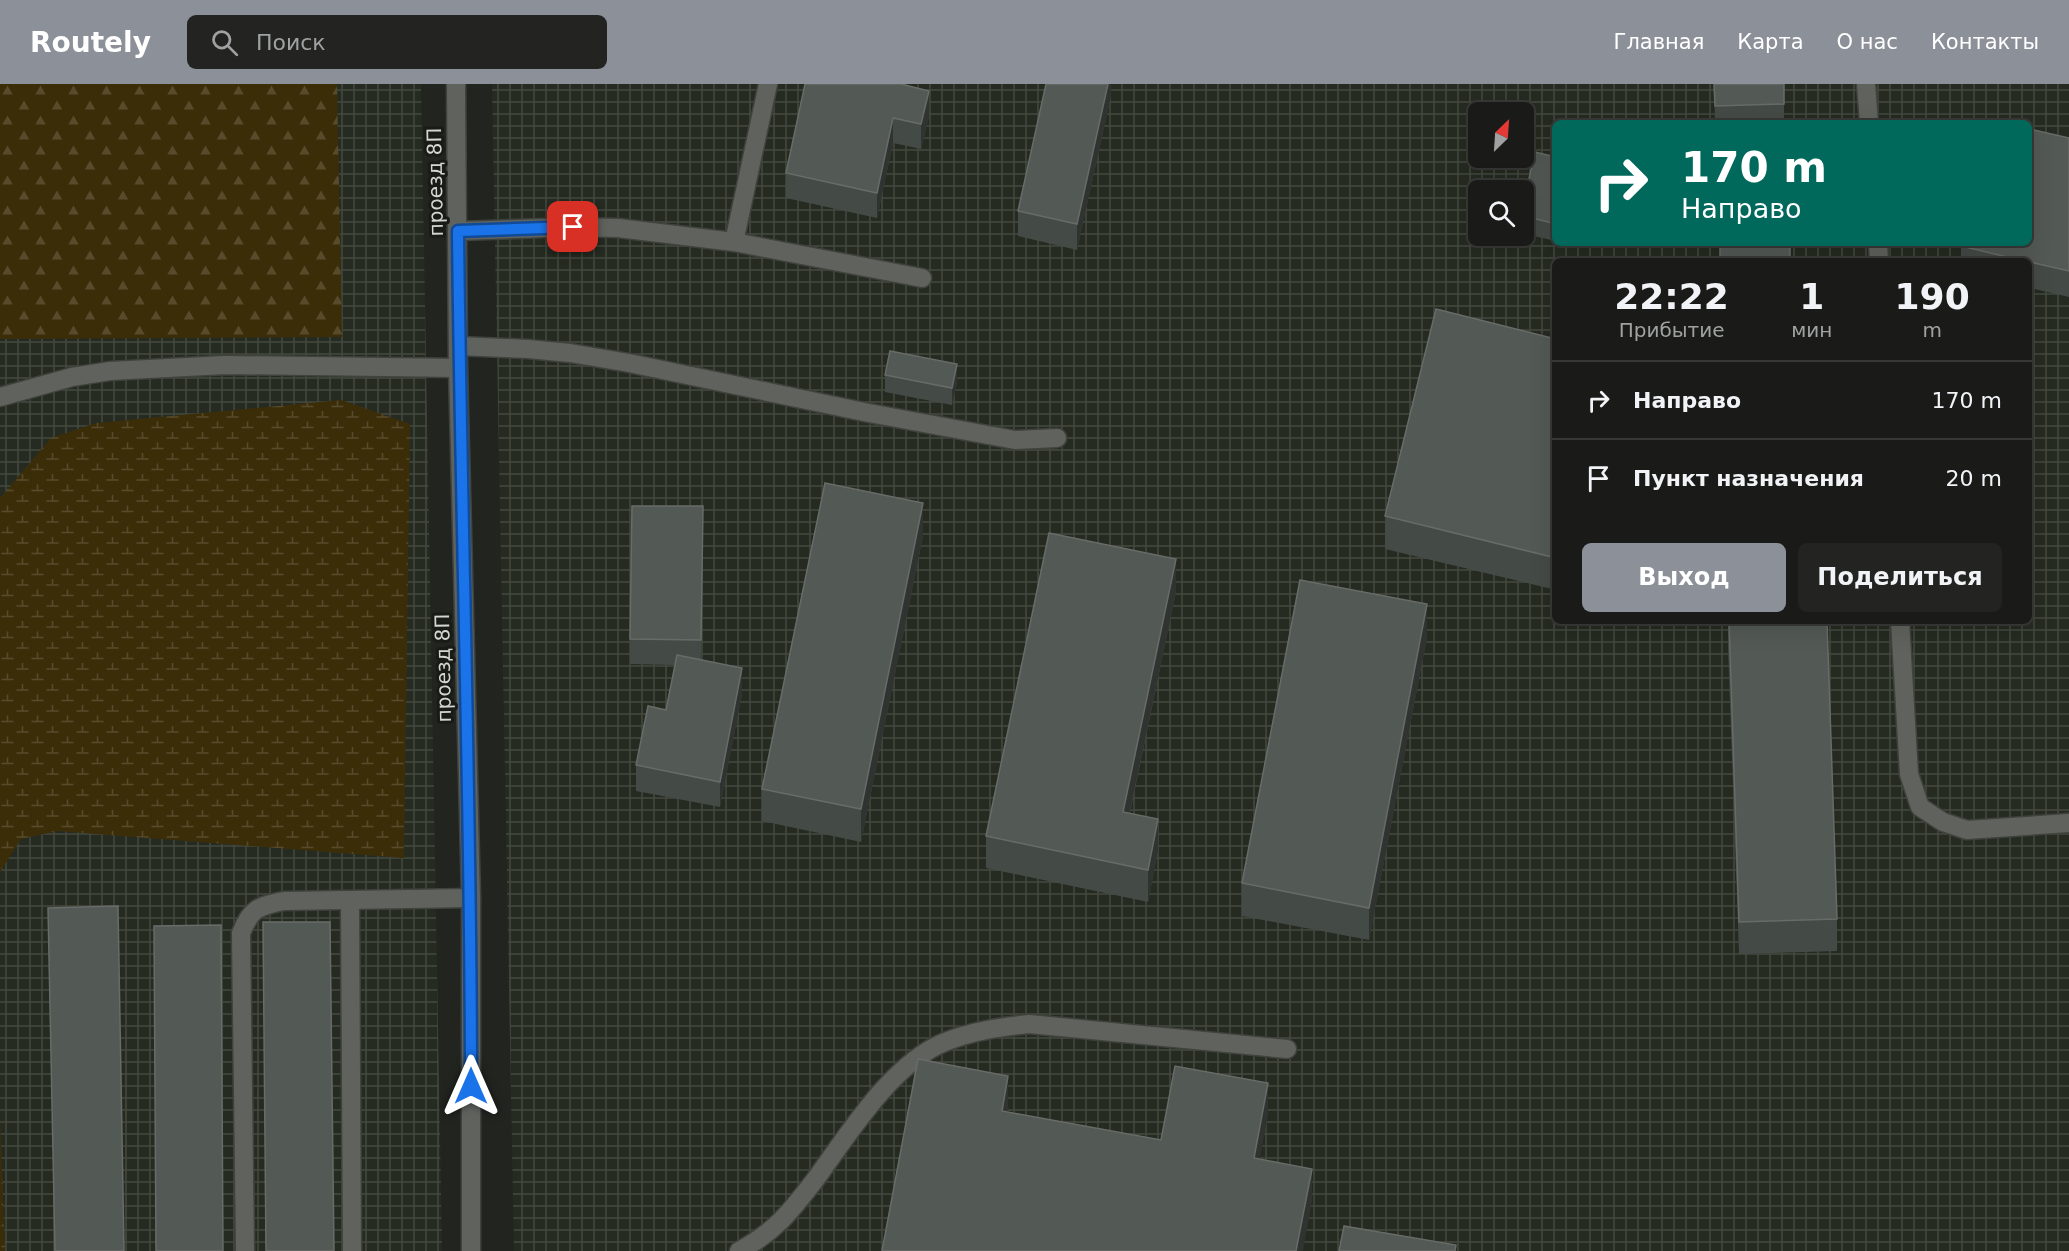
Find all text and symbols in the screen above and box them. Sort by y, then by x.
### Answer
search box [187,15,607,69]
text: Routely [30,26,151,59]
icon: search [208,26,241,59]
text: Поиск [256,30,326,55]
text: Главная [1614,30,1704,54]
text: Карта [1737,30,1804,54]
text: О нас [1837,30,1898,54]
text: Контакты [1931,30,2039,54]
north arrow [1468,102,1534,168]
map controls [1468,102,1534,246]
street label: проезд 8П [422,127,448,237]
text: 170 m [1681,143,1827,192]
icon: right [1582,144,1660,222]
button: search [1468,180,1534,246]
text: Направо [1681,193,1802,224]
pin [547,201,598,252]
icon: arrive [556,210,589,243]
text: 22:22 [1614,276,1729,317]
text: 1 [1799,276,1824,317]
text: 190 [1895,276,1970,317]
text: Прибытие [1619,318,1724,342]
text: мин [1791,318,1832,342]
text: m [1922,318,1942,342]
icon: right [1582,384,1615,417]
text: Направо [1633,388,1741,413]
text: 170 m [1932,388,2002,413]
icon: arrive [1582,462,1615,495]
text: Пункт назначения [1633,466,1864,491]
text: 20 m [1946,466,2002,491]
button: Выход [1582,543,1786,612]
button: Поделиться [1798,543,2002,612]
street label: проезд 8П [430,613,456,723]
position arrow [439,1054,503,1118]

